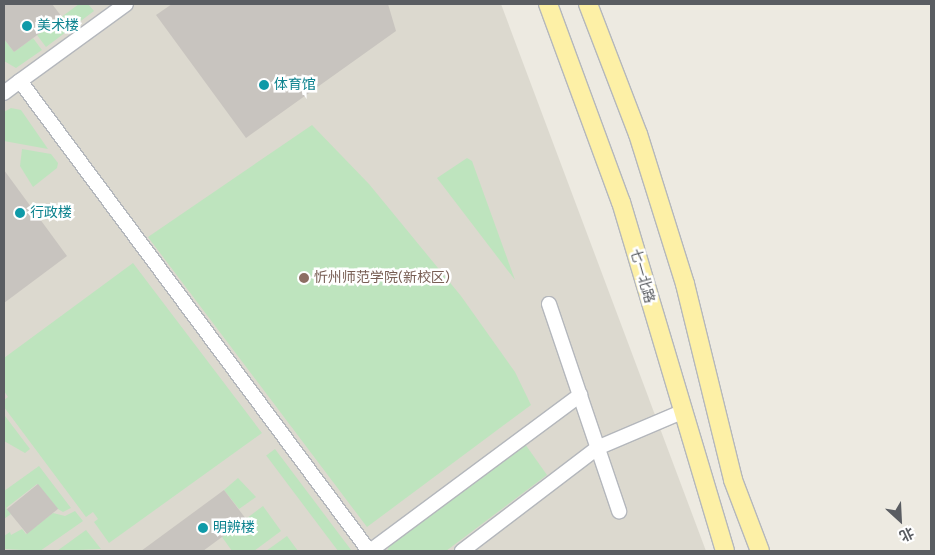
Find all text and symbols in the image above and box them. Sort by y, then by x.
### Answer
place label: 美术楼 [37,18,79,34]
marker: 美术楼 [21,20,33,32]
place label: 体育馆 [274,77,316,93]
marker: 体育馆 [258,79,270,91]
place label: 行政楼 [30,205,72,221]
marker: 行政楼 [14,207,26,219]
street label: 七一北路 [626,247,658,305]
place label: 忻州师范学院(新校区) [314,270,450,286]
marker: 忻州师范学院(新校区) [298,272,310,284]
north arrow [875,495,925,545]
place label: 明辨楼 [213,520,255,536]
marker: 明辨楼 [197,522,209,534]
text: 北 [897,523,916,545]

